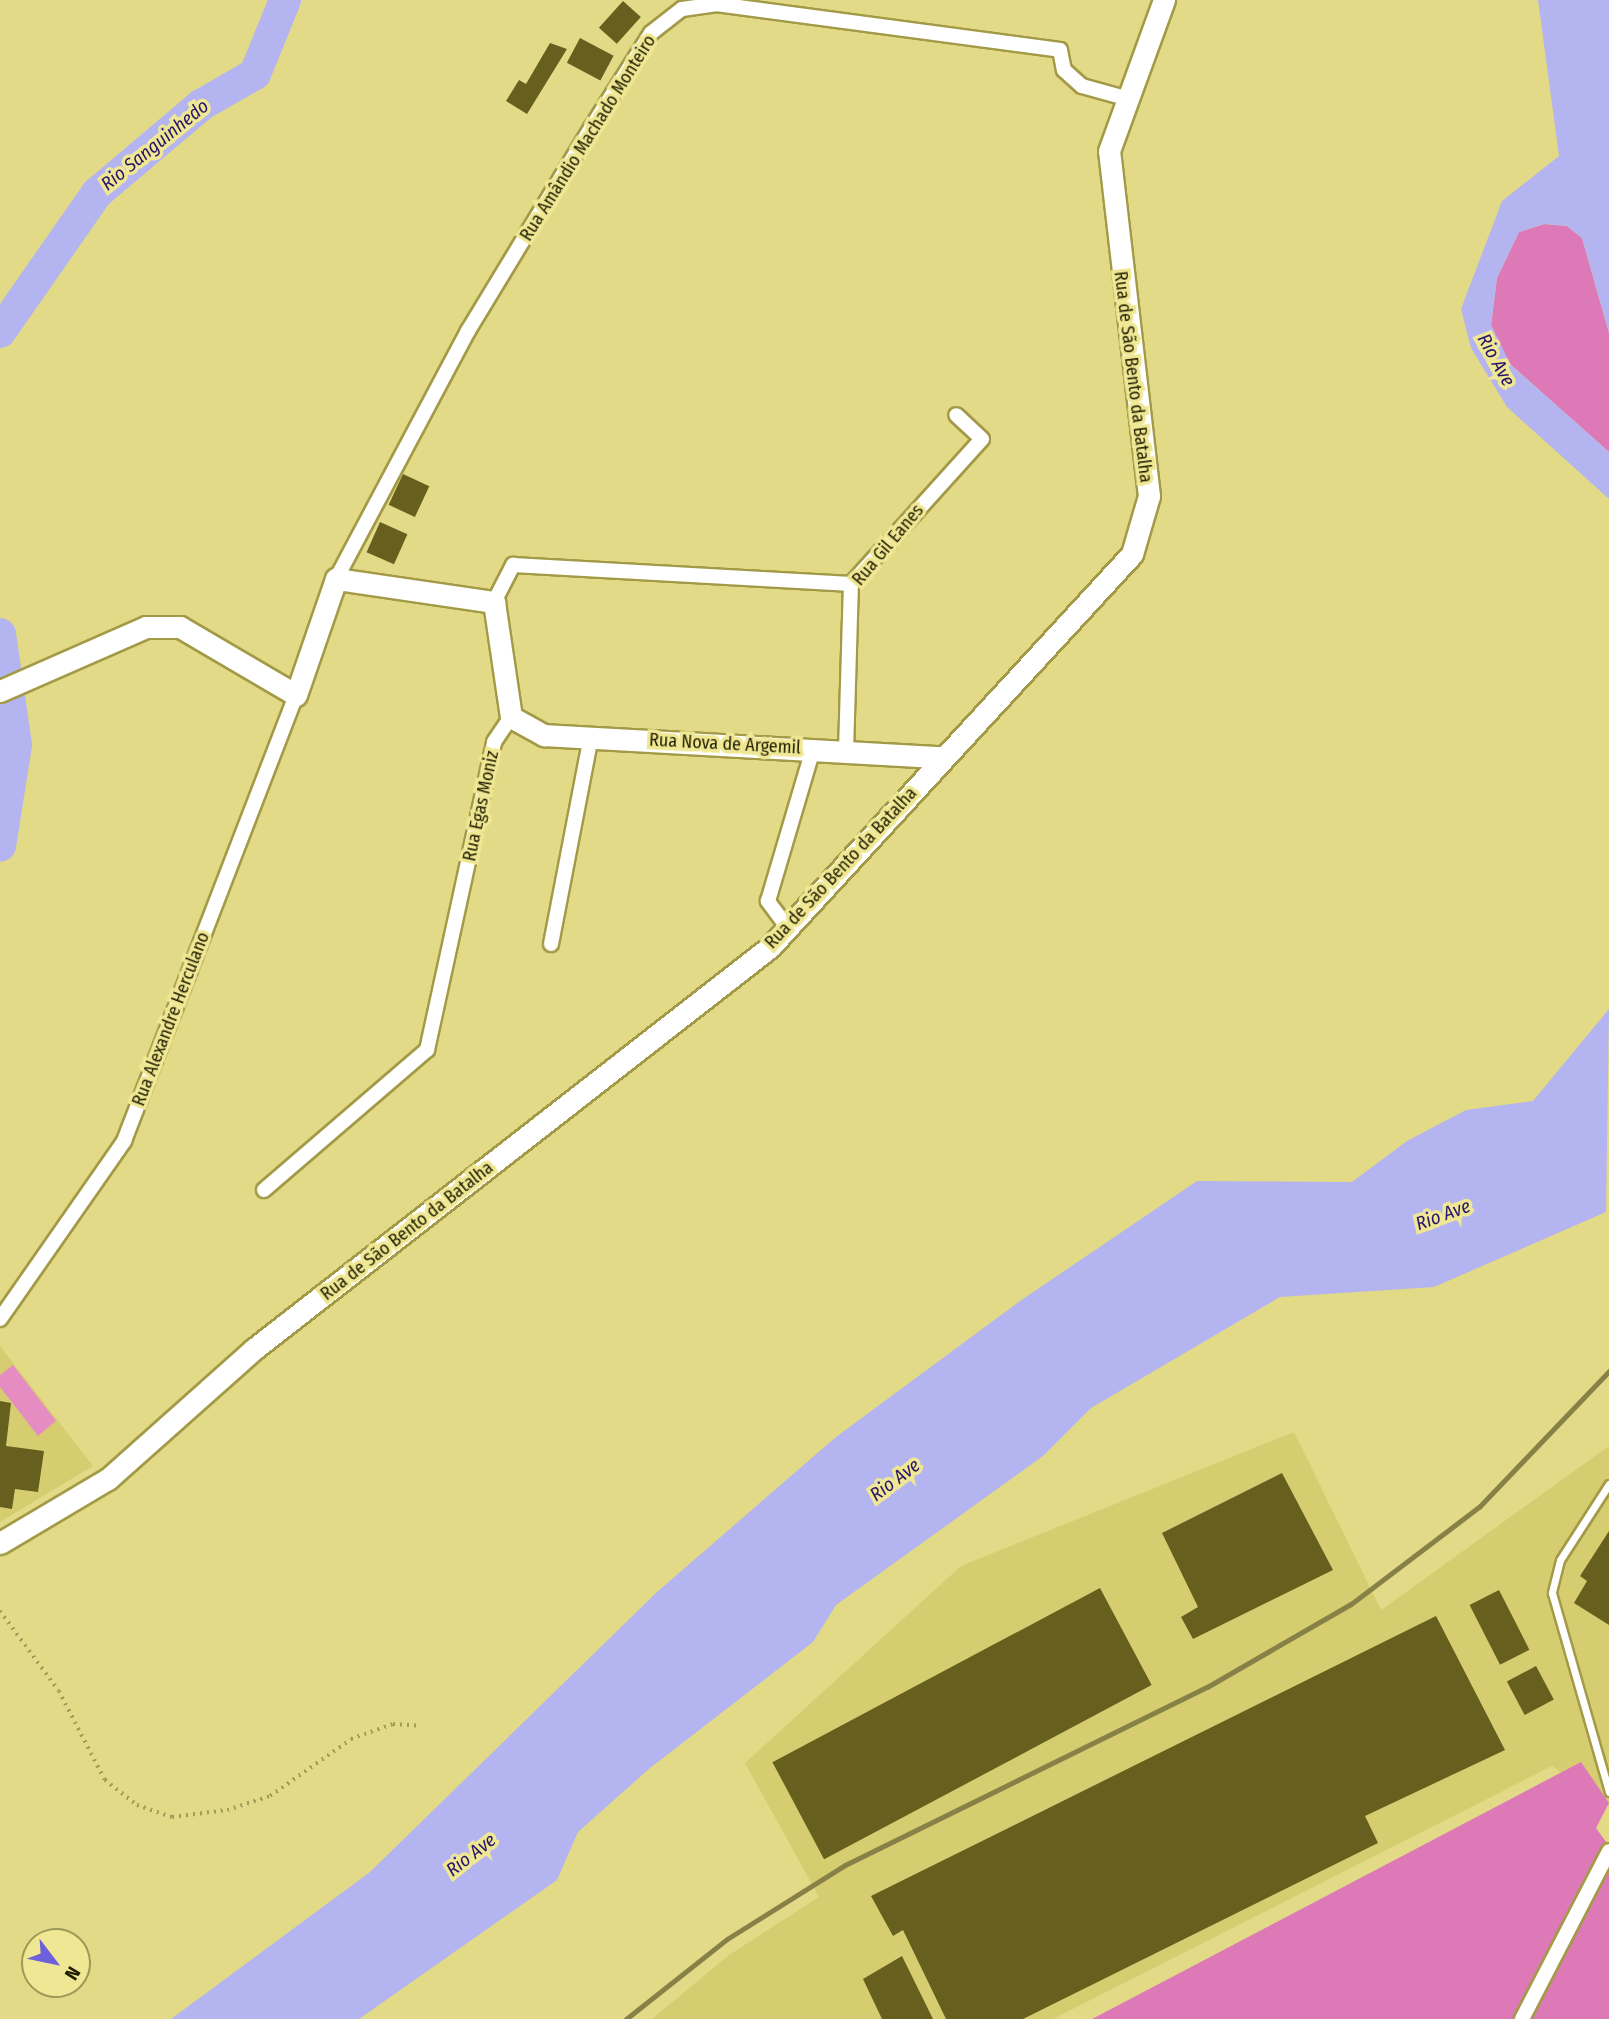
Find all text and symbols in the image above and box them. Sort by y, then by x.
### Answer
street label: Rua Amândio Machado Monteiro [516,31,660,245]
water label: Rio Sanguinhedo [97,95,213,195]
street label: Rua de São Bento da Batalha [1109,270,1157,484]
water label: Rio Ave [1472,330,1520,390]
street label: Rua Gil Eanes [848,500,928,590]
street label: Rua Nova de Argemil [649,729,801,759]
street label: Rua Egas Moniz [459,749,503,863]
street label: Rua de São Bento da Batalha [761,783,921,953]
street label: Rua Alexandre Herculano [128,929,214,1109]
street label: Rua de São Bento da Batalha [316,1157,498,1305]
water label: Rio Ave [1412,1195,1474,1235]
water label: Rio Ave [866,1454,924,1506]
water label: Rio Ave [442,1829,500,1881]
north arrow [21,1928,91,1998]
text: N [60,1962,85,1984]

